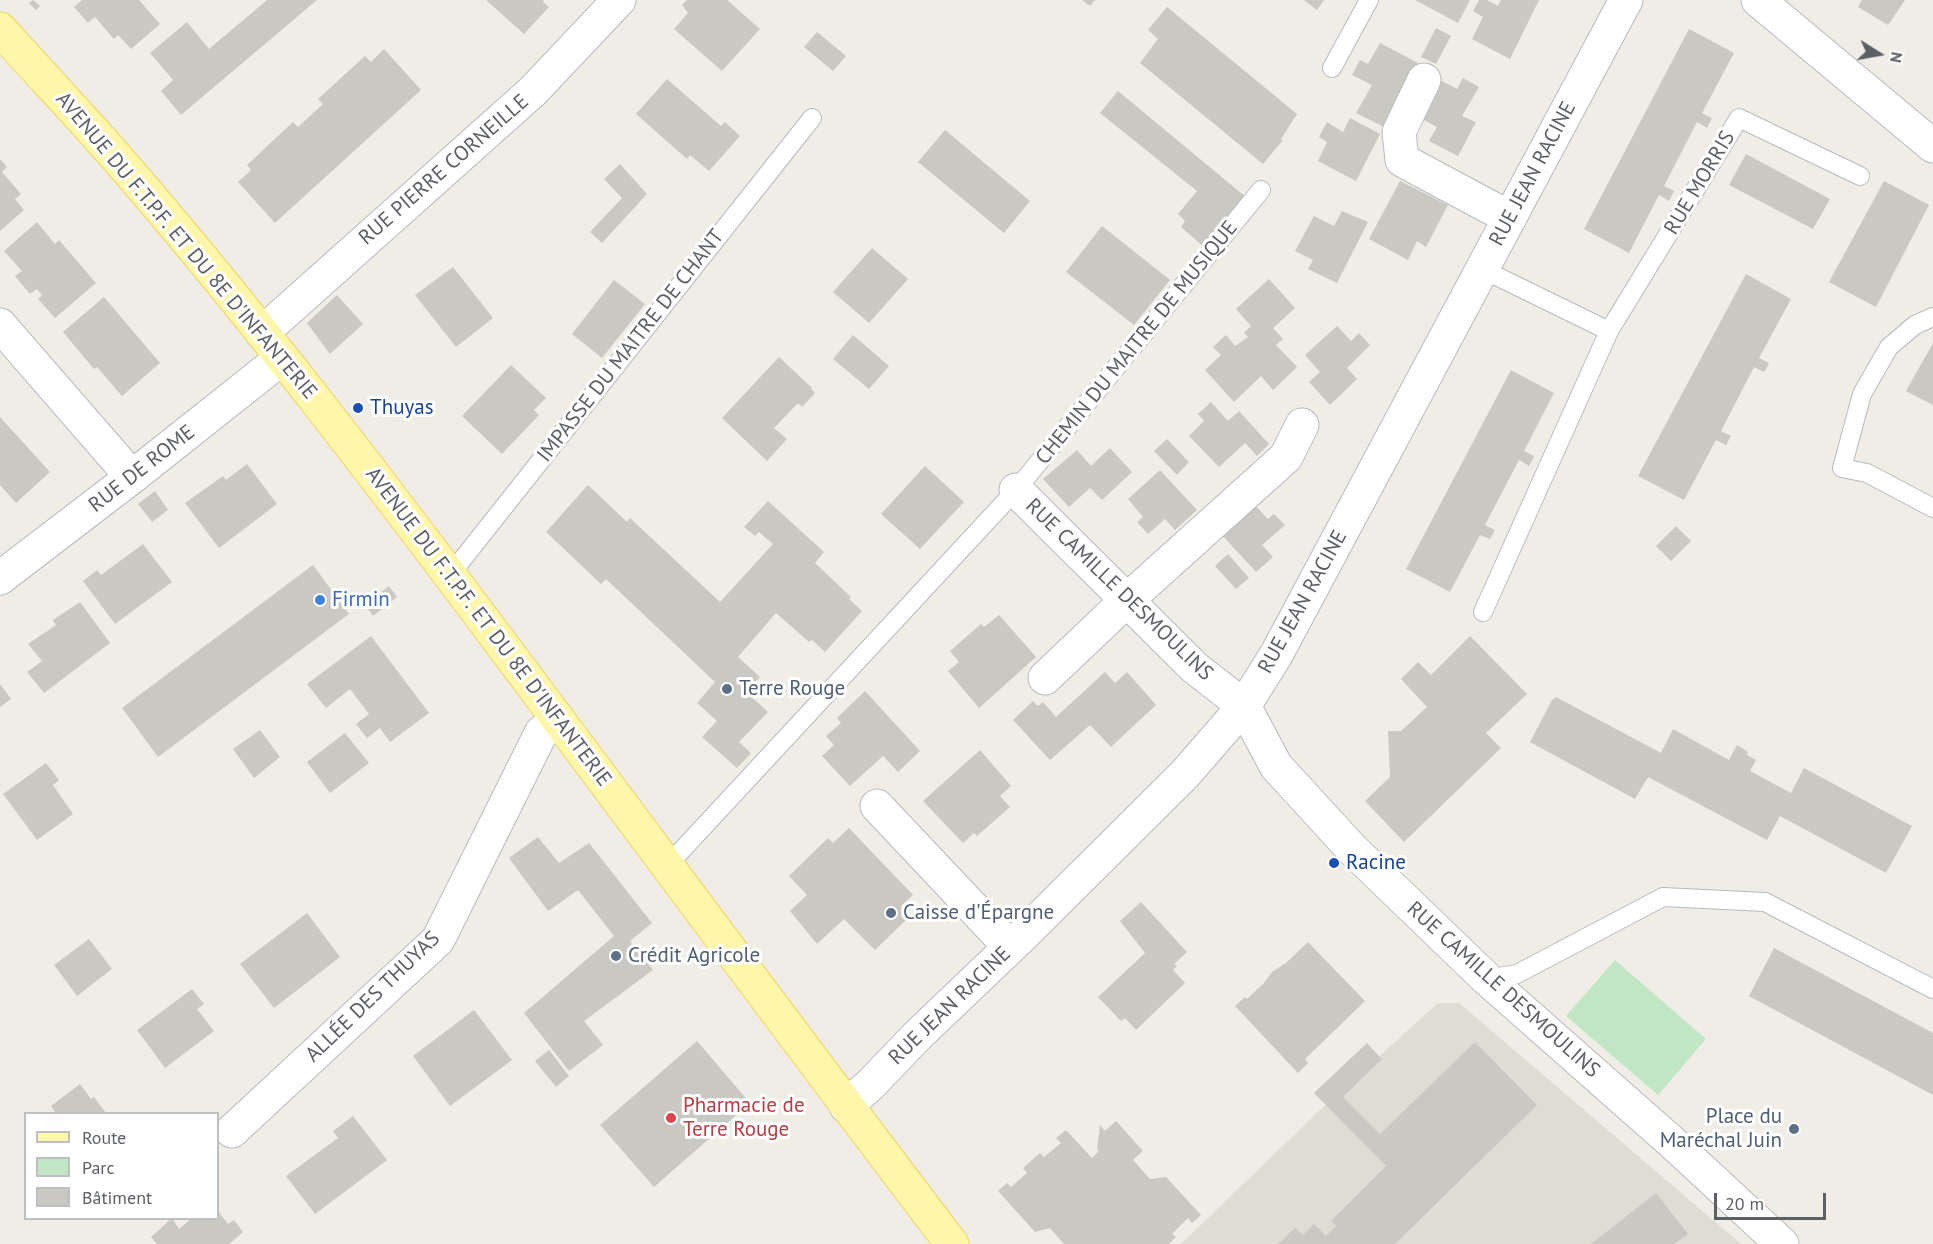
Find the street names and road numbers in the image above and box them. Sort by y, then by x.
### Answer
street label: AVENUE DU F.T.P.F. ET DU 8E D'INFANTERIE [50,87,322,405]
street label: RUE PIERRE CORNEILLE [354,89,534,251]
street label: RUE JEAN RACINE [1484,98,1582,250]
street label: RUE MORRIS [1659,127,1741,239]
street label: CHEMIN DU MAITRE DE MUSIQUE [1031,216,1243,470]
street label: IMPASSE DU MAITRE DE CHANT [532,225,730,467]
street label: RUE DE ROME [84,420,200,518]
street label: AVENUE DU F.T.P.F. ET DU 8E D'INFANTERIE [360,462,616,792]
street label: RUE CAMILLE DESMOULINS [1020,494,1218,686]
street label: RUE JEAN RACINE [1253,526,1353,678]
street label: RUE CAMILLE DESMOULINS [1401,897,1605,1083]
street label: ALLÉE DES THUYAS [301,926,445,1068]
street label: RUE JEAN RACINE [884,941,1016,1071]

